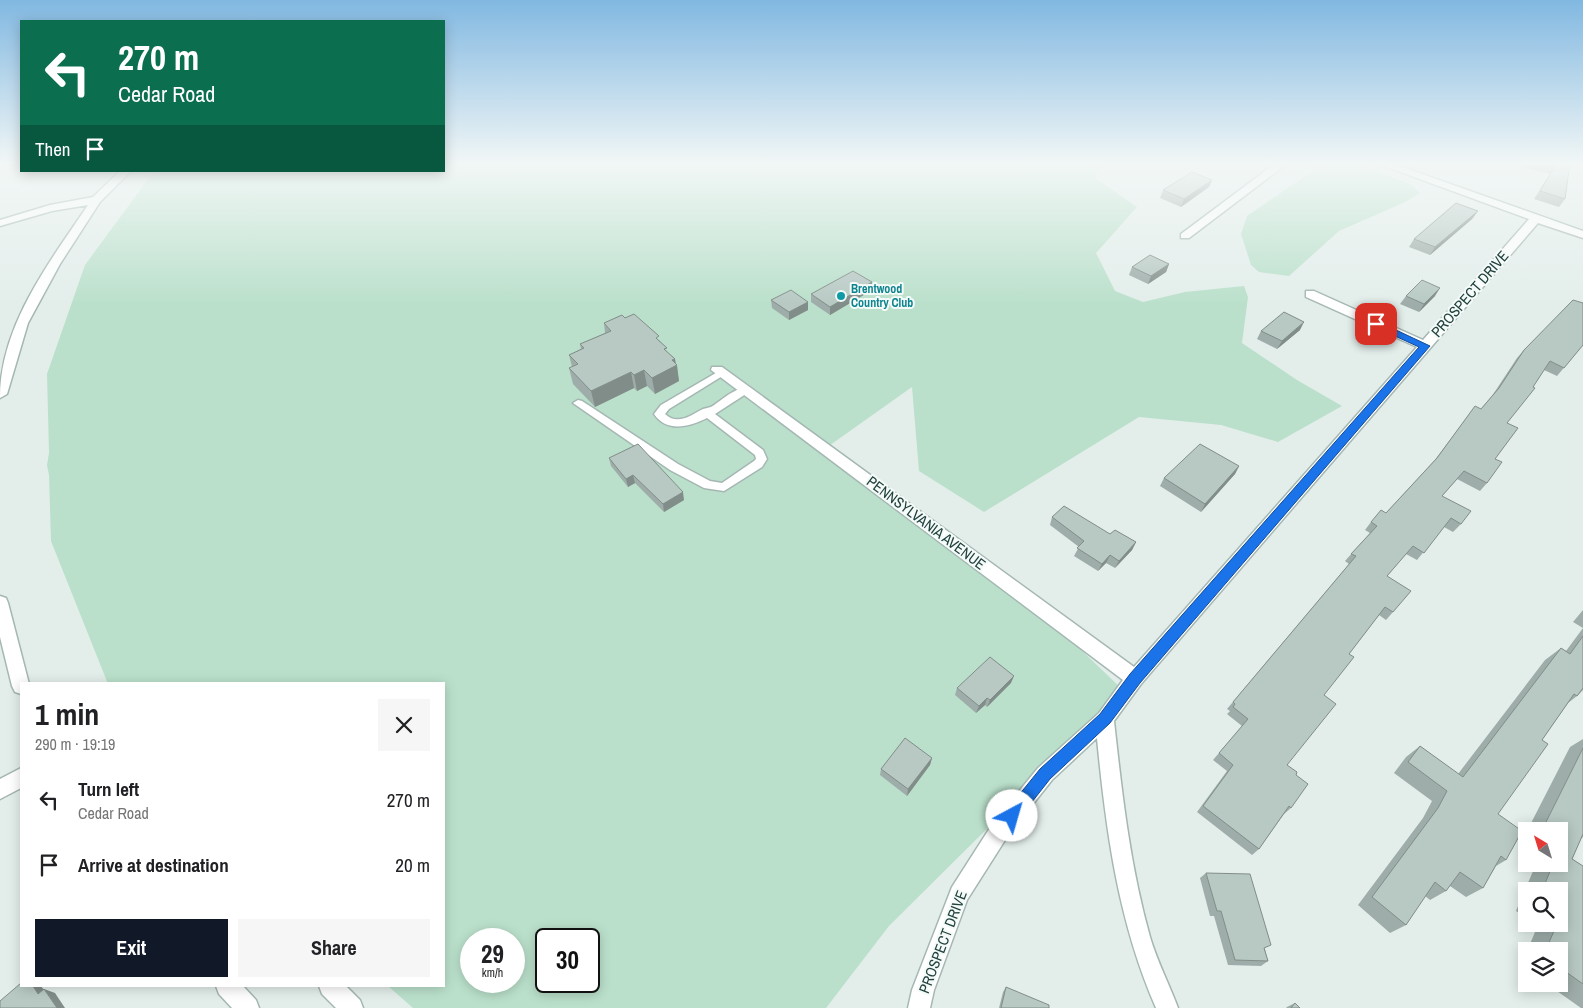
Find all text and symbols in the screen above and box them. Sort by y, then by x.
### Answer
text: 270 m [118,34,199,81]
icon: left [35,40,100,105]
text: Cedar Road [118,79,215,109]
icon: arrive [81,135,109,163]
text: Then [35,136,71,162]
street label: PROSPECT DRIVE [1426,246,1513,341]
place label: Brentwood Country Club [851,281,913,311]
marker: Brentwood Country Club [835,290,847,302]
pin [1355,303,1397,345]
icon: arrive [1362,310,1390,338]
street label: PENNSYLVANIA AVENUE [862,471,990,574]
text: 1 min [35,694,99,734]
button: close [378,699,430,751]
text: 290 m · 19:19 [35,733,115,755]
text: Turn left [78,776,139,802]
icon: left [35,786,63,814]
text: 270 m [387,787,430,813]
position arrow [985,789,1037,841]
text: Cedar Road [78,802,149,824]
north arrow [1518,822,1568,872]
map controls [1518,822,1568,992]
icon: arrive [35,851,63,879]
text: Arrive at destination [78,852,229,878]
text: 20 m [395,852,430,878]
button: search [1518,882,1568,932]
street label: PROSPECT DRIVE [913,887,972,996]
button: Exit [35,919,228,977]
button: Share [238,919,430,977]
speed limit sign: 30 [535,928,600,993]
text: 29 [481,937,504,971]
button: layers [1518,942,1568,992]
text: km/h [482,965,503,981]

